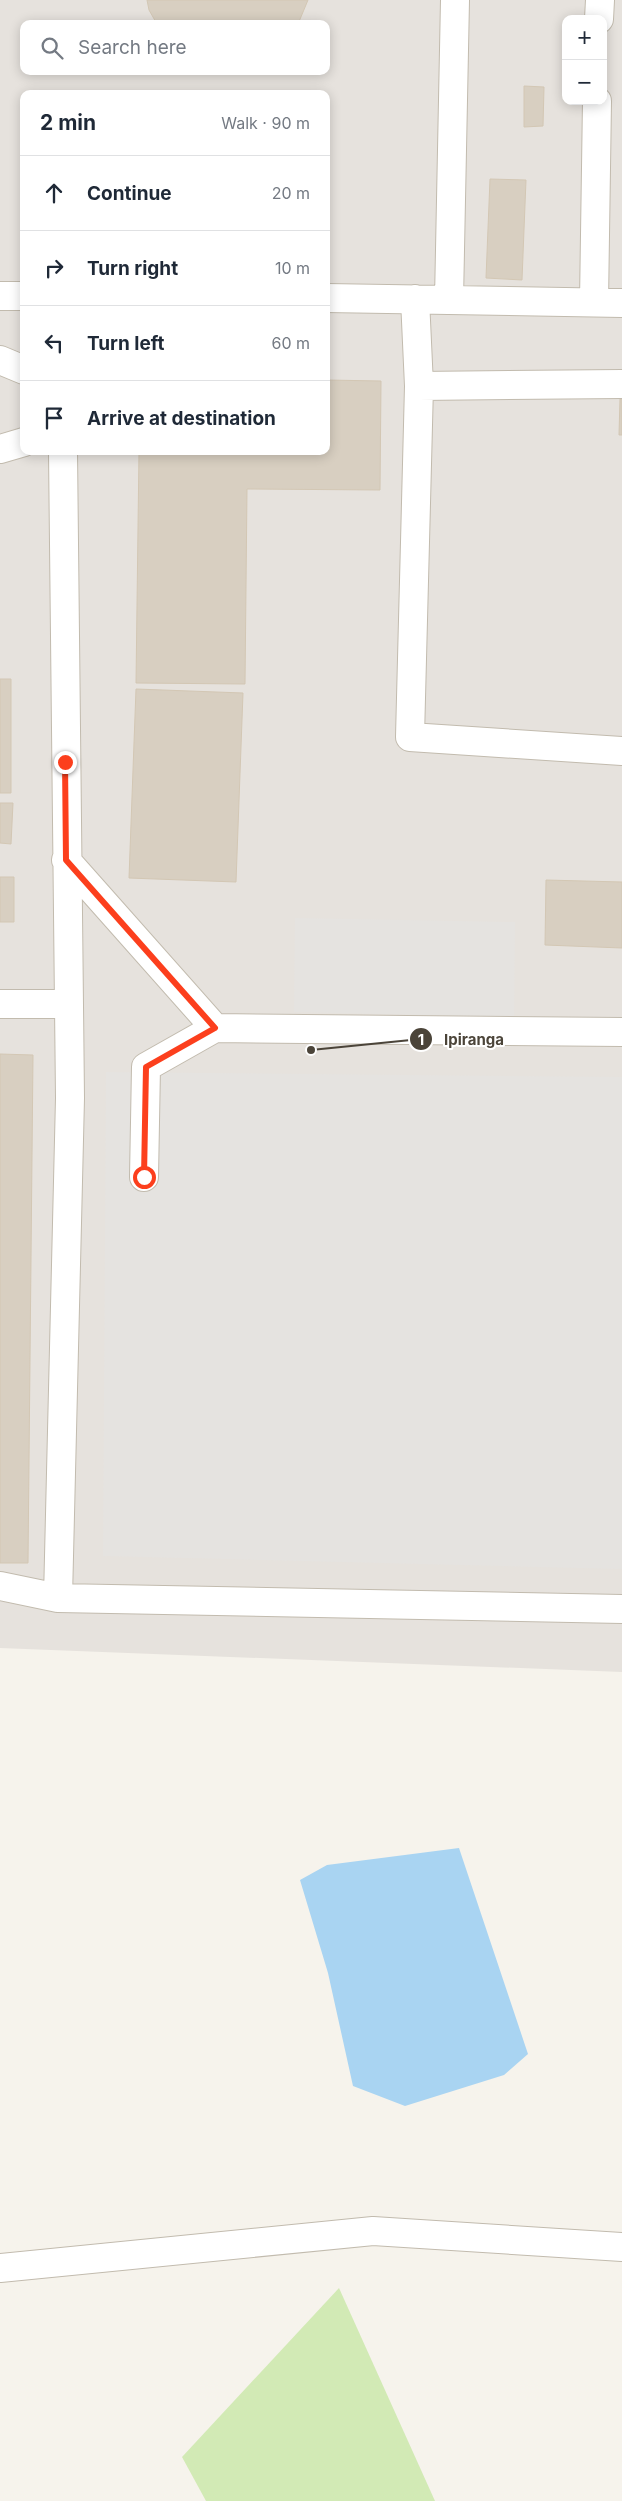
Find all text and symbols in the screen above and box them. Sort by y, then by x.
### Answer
map controls [562,15,607,105]
button: + [562,15,607,60]
search box [20,20,330,75]
icon: search [38,34,66,62]
text: Search here [78,36,187,59]
button: − [562,60,607,105]
text: 2 min [40,110,96,135]
text: Walk · 90 m [221,113,310,133]
icon: ahead [40,179,68,207]
text: Continue [87,182,172,205]
text: 20 m [272,183,310,203]
icon: right [40,254,68,282]
text: Turn right [87,257,178,280]
text: 10 m [275,258,310,278]
icon: left [40,329,68,357]
text: Turn left [87,332,165,355]
text: 60 m [271,333,310,353]
icon: arrive [40,404,68,432]
text: Arrive at destination [87,407,276,430]
route end [54,751,77,774]
callout: Ipiranga [409,1024,514,1054]
text: 1 [418,1030,424,1049]
text: Ipiranga [444,1030,504,1049]
route start [133,1166,156,1189]

